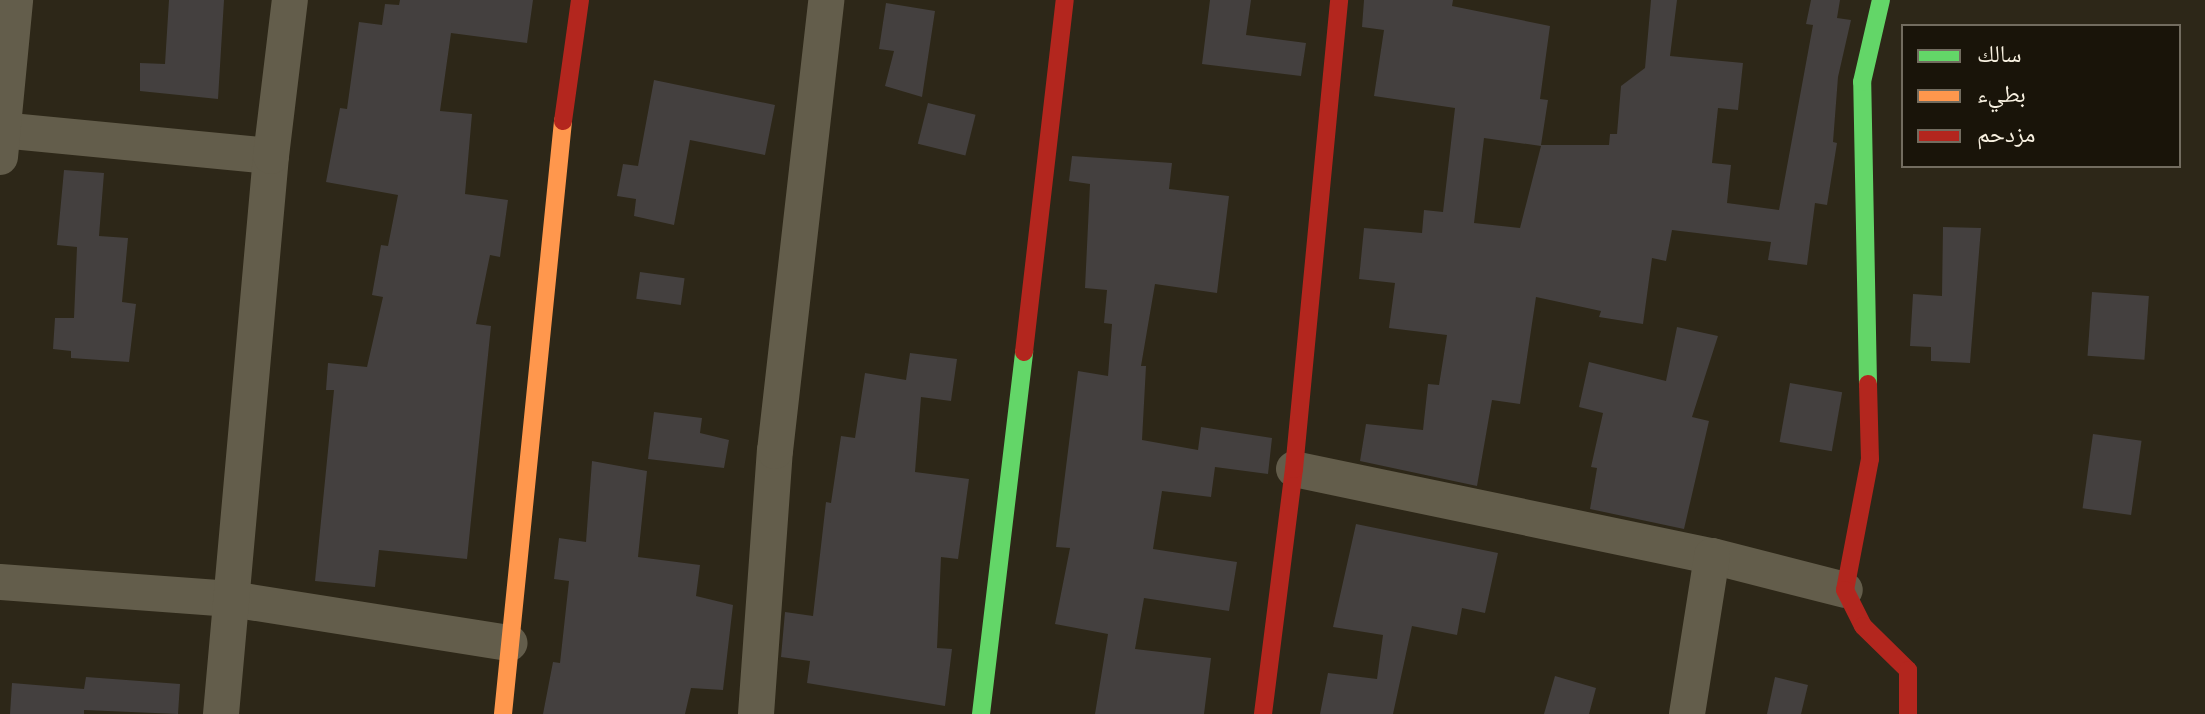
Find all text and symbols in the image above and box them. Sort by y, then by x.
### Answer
legend [1901,24,2181,168]
text: سالك [1977,39,2022,68]
text: بطيء [1977,79,2026,108]
text: مزدحم [1977,119,2036,148]

